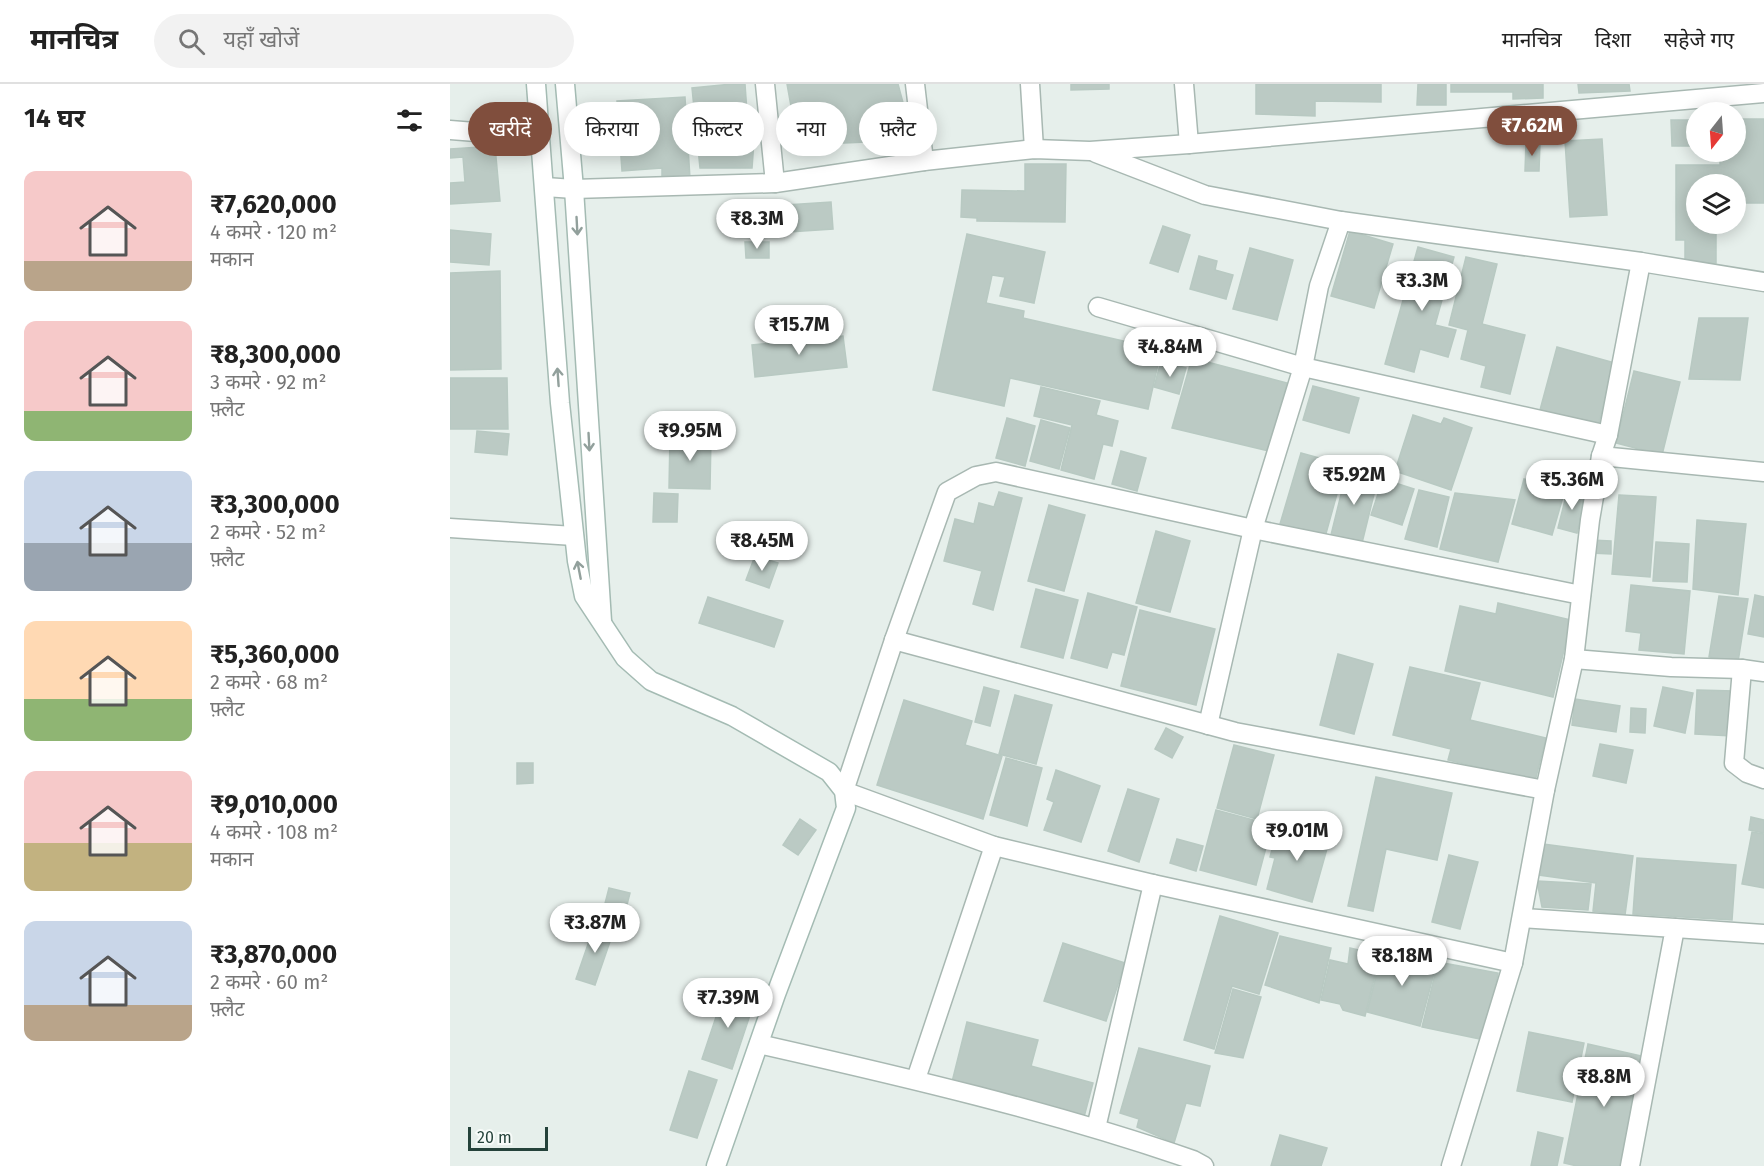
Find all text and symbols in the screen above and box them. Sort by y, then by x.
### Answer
search box [154,14,574,68]
text: मानचित्र [30,23,118,56]
icon: search [175,25,208,58]
text: यहाँ खोजें [223,26,299,53]
text: मानचित्र [1502,27,1562,53]
text: दिशा [1595,27,1631,53]
text: सहेजे गए [1664,27,1734,53]
chip: खरीदें [468,102,552,156]
chip: किराया [564,102,660,156]
chip: फ़िल्टर [672,102,764,156]
chip: नया [776,102,847,156]
chip: फ़्लैट [859,102,937,156]
north arrow [1686,102,1746,162]
map controls [1686,102,1746,234]
text: 14 घर [24,103,85,134]
icon: filters [393,104,426,137]
pin: ₹7.62M [1483,106,1581,157]
text: ₹7.62M [1501,113,1563,137]
button: layers [1686,174,1746,234]
text: ₹7,620,000 [210,189,337,220]
icon: home [72,195,144,267]
pin: ₹8.3M [715,199,799,250]
text: ₹8.3M [730,206,784,230]
one-way arrow [571,216,582,236]
text: 4 कमरे · 120 m² [210,220,337,244]
text: मकान [210,247,254,271]
pin: ₹3.3M [1380,261,1464,312]
text: ₹3.3M [1396,268,1448,292]
pin: ₹15.7M [750,305,848,356]
text: ₹15.7M [769,312,829,336]
pin: ₹4.84M [1121,327,1219,378]
text: ₹4.84M [1137,334,1203,358]
text: ₹8,300,000 [210,339,341,370]
icon: home [72,345,144,417]
one-way arrow [552,367,563,387]
text: 3 कमरे · 92 m² [210,370,326,394]
text: फ़्लैट [210,397,245,421]
pin: ₹9.95M [641,411,739,462]
text: ₹9.95M [658,418,722,442]
one-way arrow [584,431,595,451]
pin: ₹5.92M [1305,455,1403,506]
pin: ₹5.36M [1523,460,1621,511]
text: ₹5.92M [1323,462,1385,486]
text: ₹5.36M [1540,467,1604,491]
text: ₹3,300,000 [210,489,340,520]
icon: home [72,495,144,567]
text: 2 कमरे · 52 m² [210,520,326,544]
pin: ₹8.45M [713,521,811,572]
text: ₹8.45M [730,528,794,552]
text: फ़्लैट [210,547,245,571]
one-way arrow [573,561,584,581]
text: ₹5,360,000 [210,639,340,670]
icon: home [72,645,144,717]
text: 2 कमरे · 68 m² [210,670,328,694]
text: फ़्लैट [210,697,245,721]
text: ₹9,010,000 [210,789,338,820]
icon: home [72,795,144,867]
pin: ₹9.01M [1248,811,1346,862]
text: ₹9.01M [1266,818,1328,842]
text: 4 कमरे · 108 m² [210,820,338,844]
text: मकान [210,847,254,871]
pin: ₹3.87M [546,903,644,954]
text: ₹3.87M [564,910,626,934]
pin: ₹8.18M [1353,936,1451,987]
text: ₹3,870,000 [210,939,337,970]
text: ₹8.18M [1371,943,1433,967]
icon: home [72,945,144,1017]
text: 2 कमरे · 60 m² [210,970,328,994]
pin: ₹7.39M [679,978,777,1029]
text: ₹7.39M [697,985,759,1009]
text: फ़्लैट [210,997,245,1021]
pin: ₹8.8M [1562,1057,1646,1108]
text: ₹8.8M [1577,1064,1631,1088]
scale bar [468,1124,548,1152]
text: 20 m [477,1128,512,1147]

